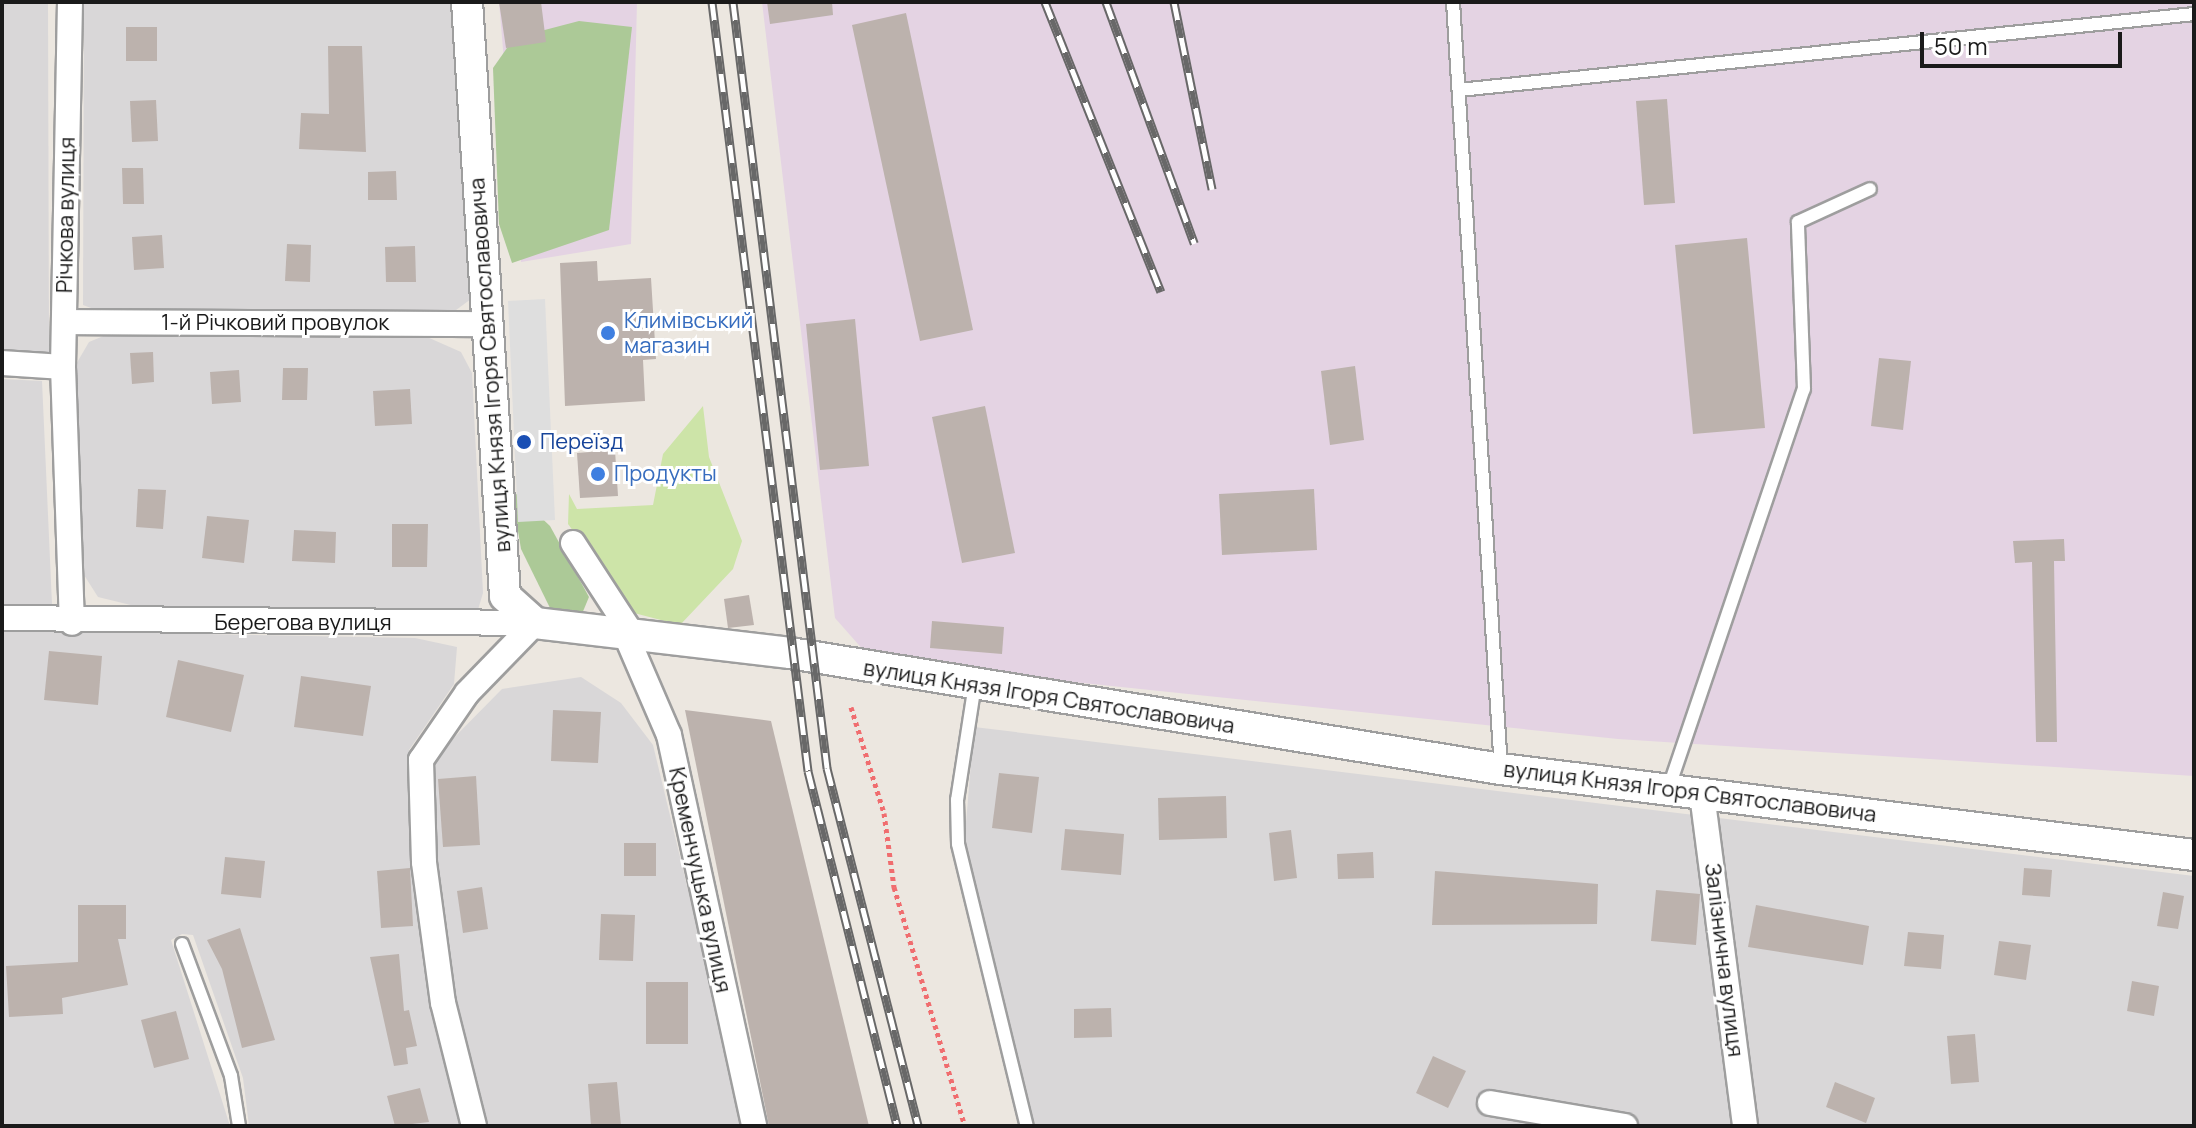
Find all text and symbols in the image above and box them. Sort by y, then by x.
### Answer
scale bar [1924,16,2126,66]
text: 50 m [1934,29,1988,62]
street label: Річкова вулиця [51,137,81,293]
street label: вулиця Князя Ігоря Святославовича [464,177,516,553]
place label: Климівський магазин [624,307,753,358]
street label: 1-й Річковий провулок [161,310,389,336]
marker: Климівський магазин [599,324,617,342]
place label: Переїзд [540,429,623,455]
marker: Переїзд [515,433,533,451]
place label: Продукты [614,461,717,487]
marker: Продукты [589,465,607,483]
street label: Берегова вулиця [214,610,392,636]
street label: вулиця Князя Ігоря Святославовича [861,655,1237,739]
street label: вулиця Князя Ігоря Святославовича [1502,756,1878,828]
street label: Кременчуцька вулиця [663,765,737,995]
street label: Залізнична вулиця [1699,861,1749,1059]

